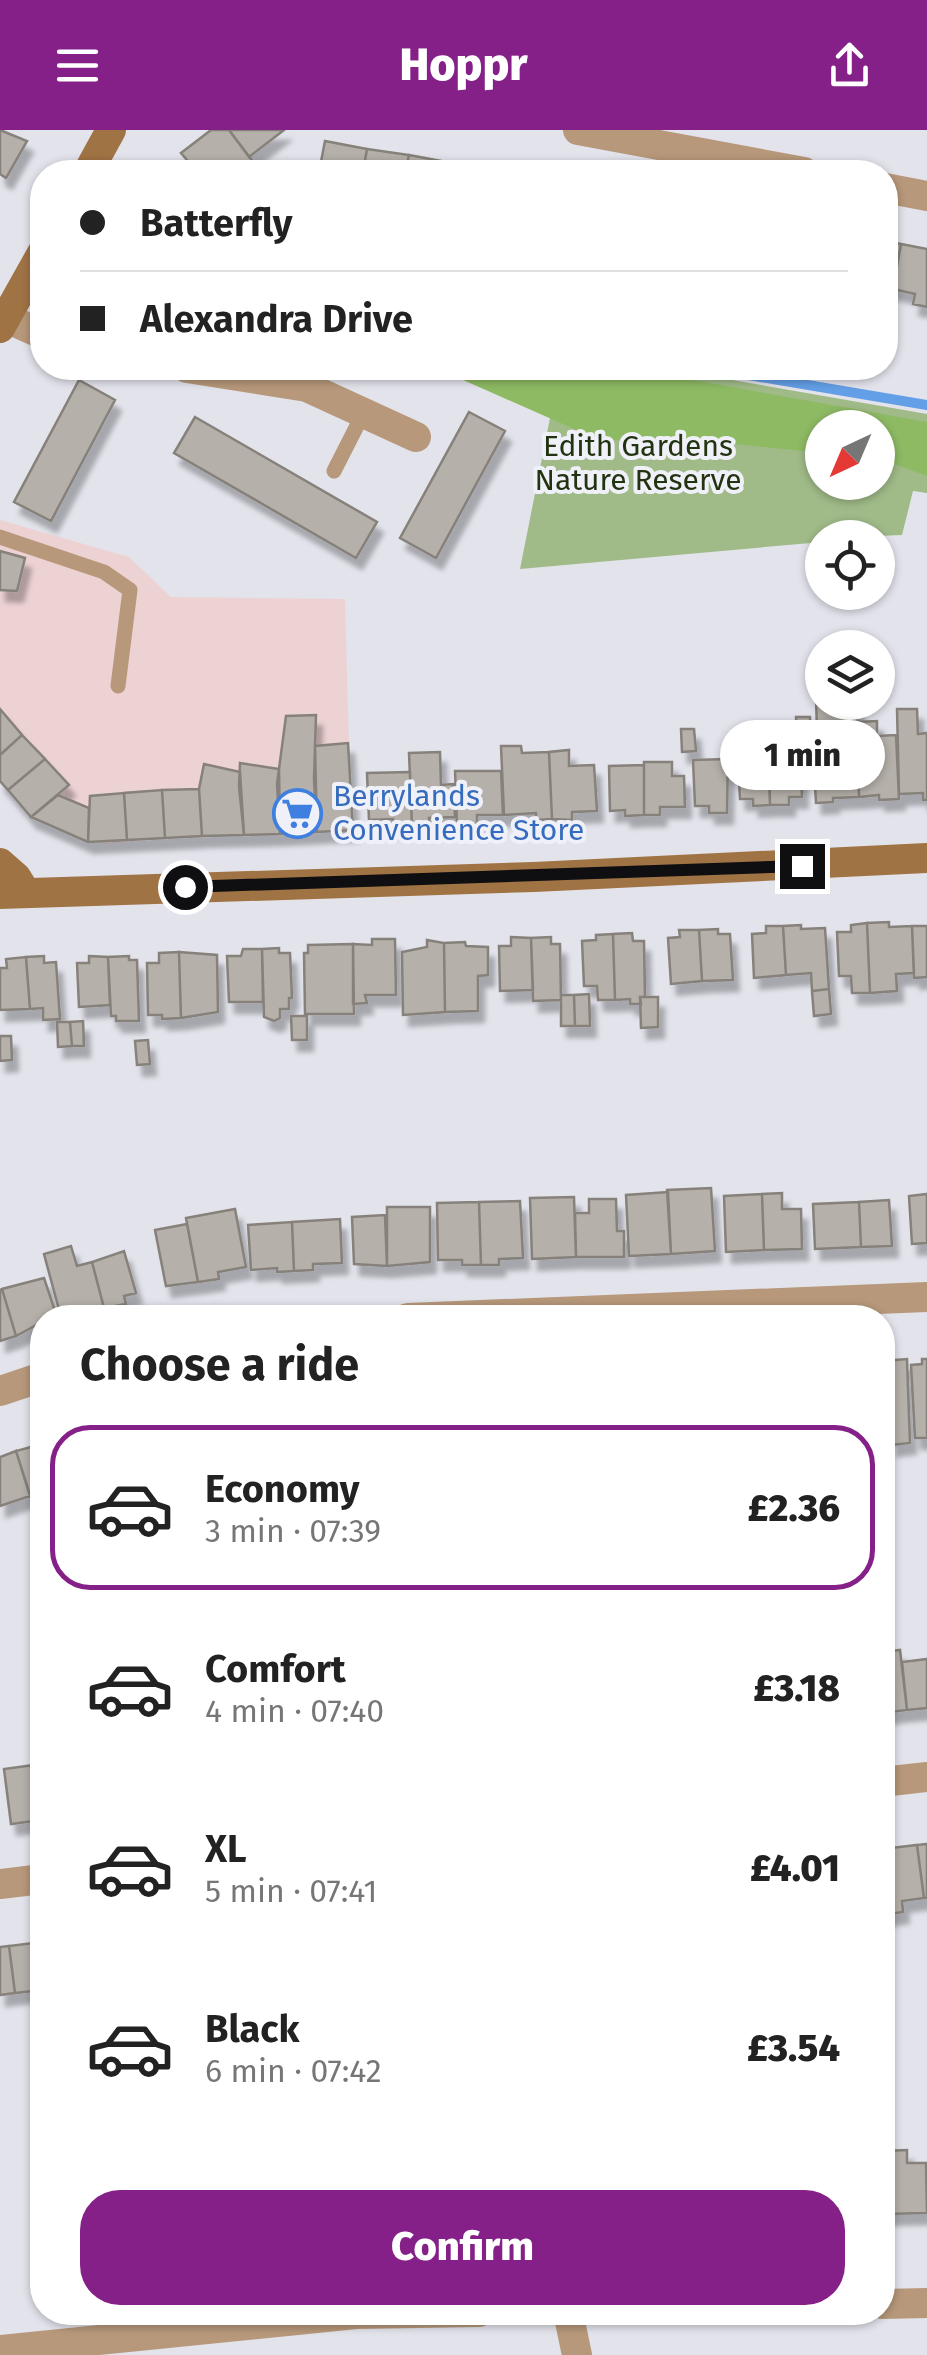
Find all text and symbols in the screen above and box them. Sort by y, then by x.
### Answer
icon: menu [50,38,105,93]
text: Hoppr [399,38,528,92]
icon: share [822,38,877,93]
text: Batterfly [140,200,292,246]
text: Alexandra Drive [140,296,413,342]
north arrow [805,410,895,500]
map controls [805,410,895,720]
park label: Edith Gardens Nature Reserve [534,428,742,498]
button: locate [805,520,895,610]
button: layers [805,630,895,720]
callout: 1 min [720,721,884,791]
text: 1 min [764,736,841,774]
place label: Berrylands Convenience Store [333,778,584,848]
supermarket icon: Berrylands Convenience Store [272,787,324,839]
route end [780,844,825,889]
route start [163,865,208,910]
text: Choose a ride [80,1338,359,1392]
icon: car [85,1463,175,1553]
text: Economy [205,1466,360,1512]
text: £2.36 [748,1485,840,1531]
text: 3 min · 07:39 [205,1512,381,1550]
icon: car [85,1643,175,1733]
text: Comfort [205,1646,346,1692]
text: £3.18 [754,1665,840,1711]
text: 4 min · 07:40 [205,1692,384,1730]
icon: car [85,1823,175,1913]
text: XL [205,1826,247,1872]
text: £4.01 [750,1845,840,1891]
text: 5 min · 07:41 [205,1872,377,1910]
icon: car [85,2003,175,2093]
text: Black [205,2006,300,2052]
text: £3.54 [747,2025,840,2071]
text: 6 min · 07:42 [205,2052,382,2090]
button: Confirm [80,2190,845,2305]

